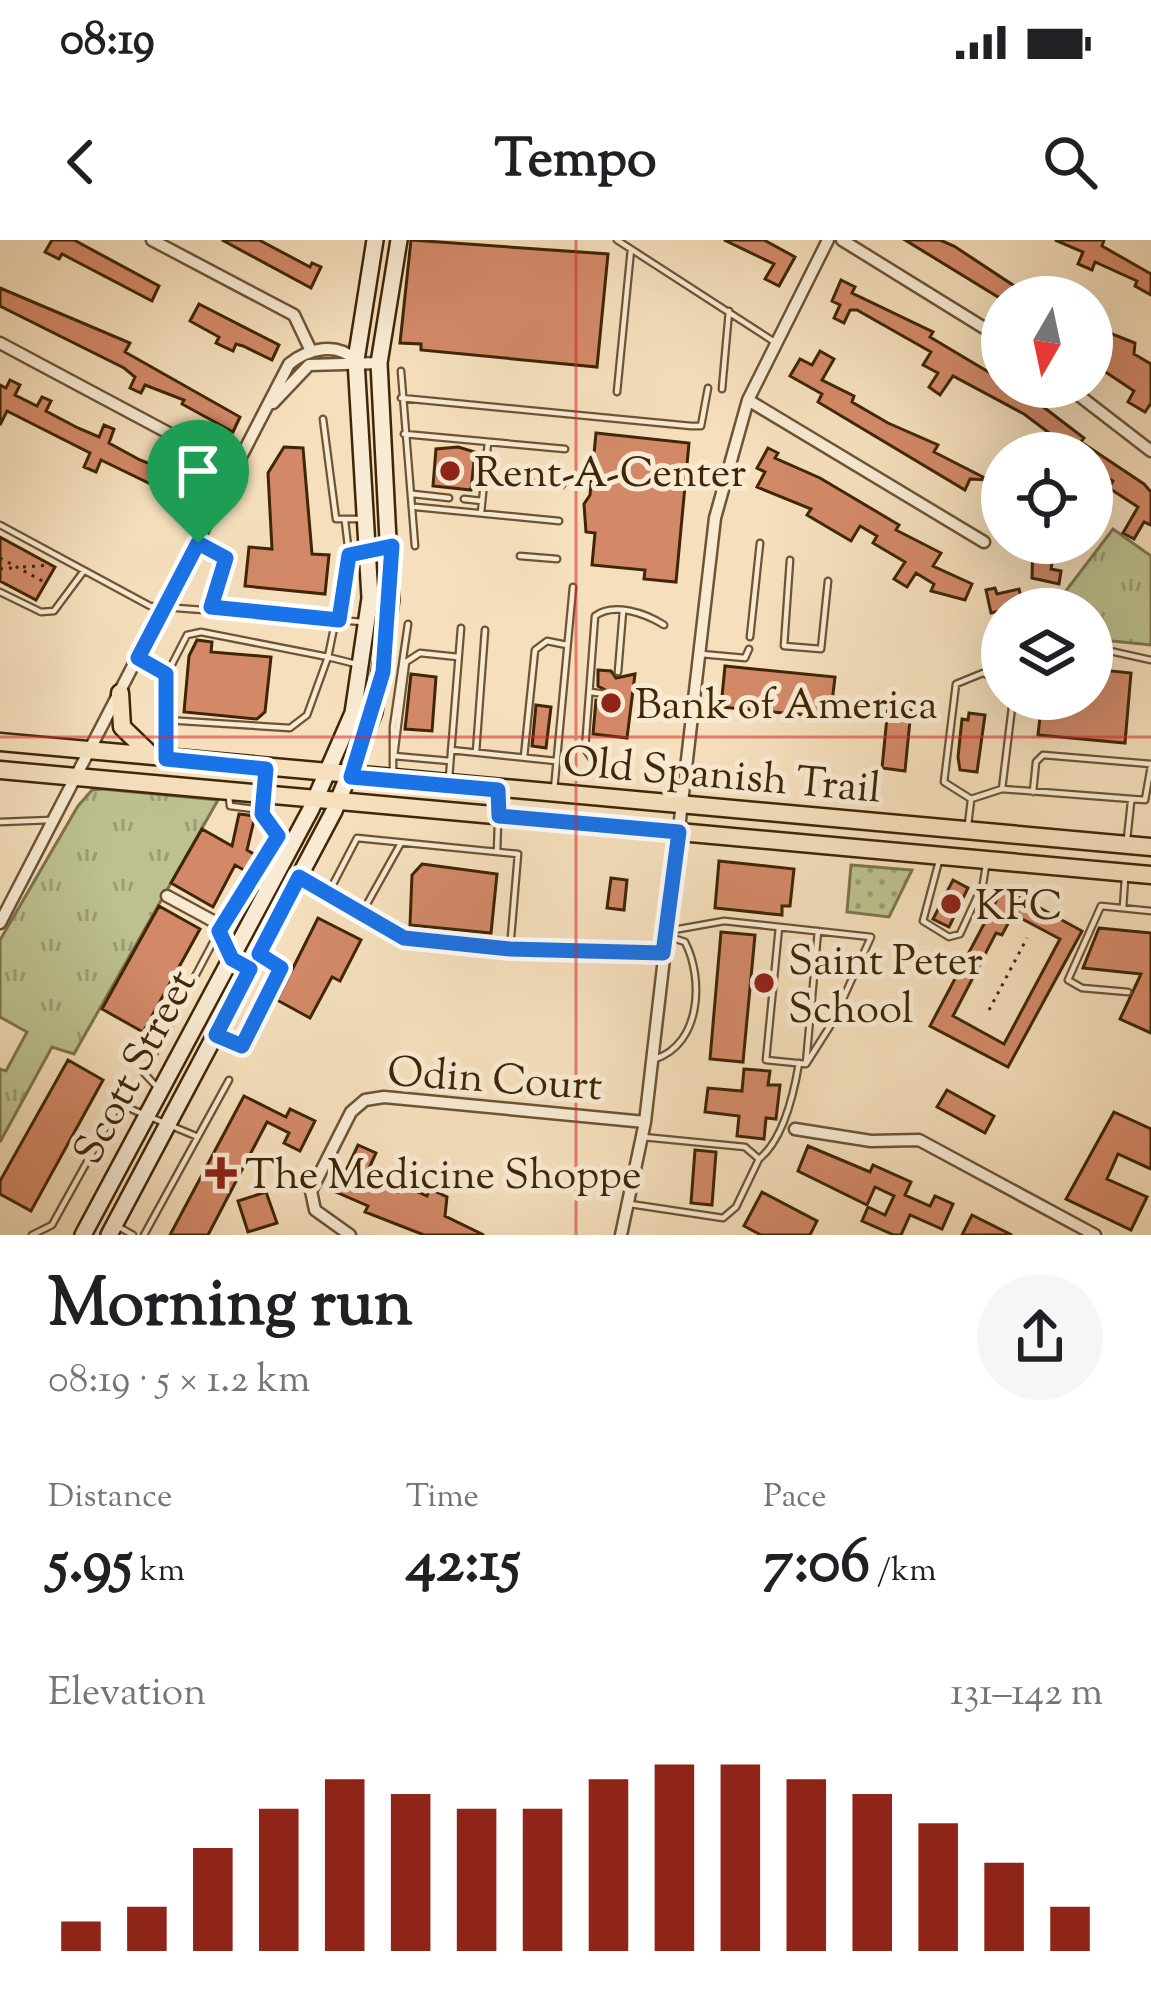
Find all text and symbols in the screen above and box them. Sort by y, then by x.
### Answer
text: 08:19 [60,10,155,75]
text: Tempo [495,123,657,201]
icon: back [48,129,114,195]
icon: search [1037,129,1103,195]
north arrow [981,276,1113,408]
map controls [981,276,1113,720]
pin [147,420,249,543]
button: locate [981,432,1113,564]
icon: arrive [165,438,231,504]
place label: Rent-A-Center [474,446,746,506]
marker: Rent-A-Center [437,458,463,484]
button: layers [981,588,1113,720]
place label: Bank of America [635,678,938,738]
marker: Bank of America [598,690,624,716]
street label: Old Spanish Trail [560,734,883,822]
place label: KFC [975,879,1063,939]
marker: KFC [938,891,964,917]
place label: Saint Peter School [788,934,983,1042]
street label: Scott Street [61,960,214,1176]
marker: Saint Peter School [751,970,777,996]
street label: Odin Court [385,1045,604,1119]
place label: The Medicine Shoppe [245,1148,642,1208]
marker: The Medicine Shoppe [208,1160,234,1186]
text: Morning run [48,1261,413,1356]
button: share [977,1274,1103,1400]
text: 08:19 · 5 × 1.2 km [48,1354,310,1410]
text: Distance [48,1474,172,1522]
text: Time [406,1474,479,1522]
text: Pace [763,1474,827,1522]
text: 5.95 [48,1522,133,1609]
text: 42:15 [406,1522,521,1609]
text: 7:06 [763,1522,870,1609]
text: km [133,1548,185,1596]
text: /km [870,1548,937,1596]
text: Elevation [48,1667,206,1723]
text: 131–142 m [950,1667,1103,1723]

